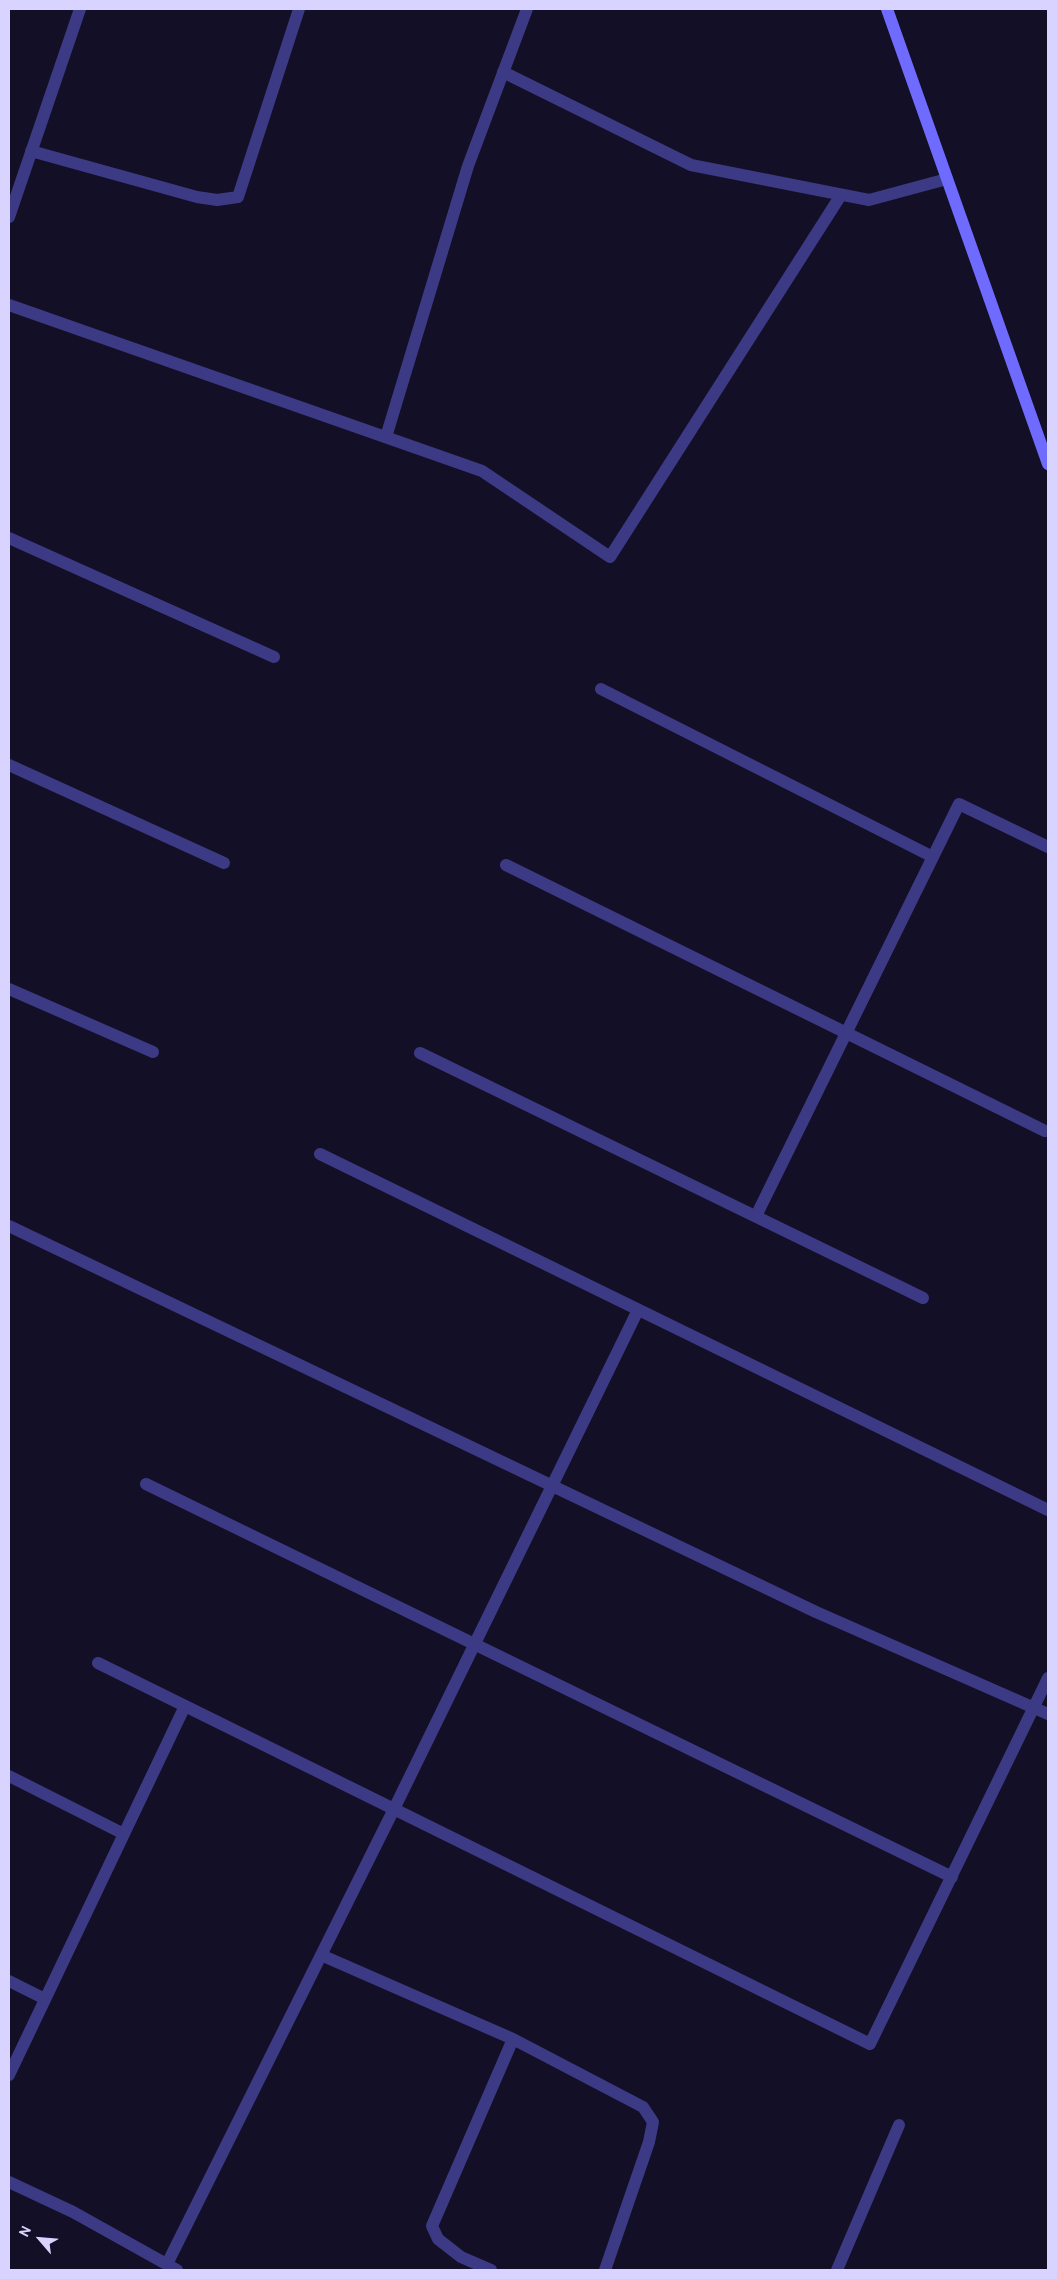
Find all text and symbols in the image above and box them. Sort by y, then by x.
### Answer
north arrow [15,2214,65,2264]
text: N [16,2224,36,2240]

